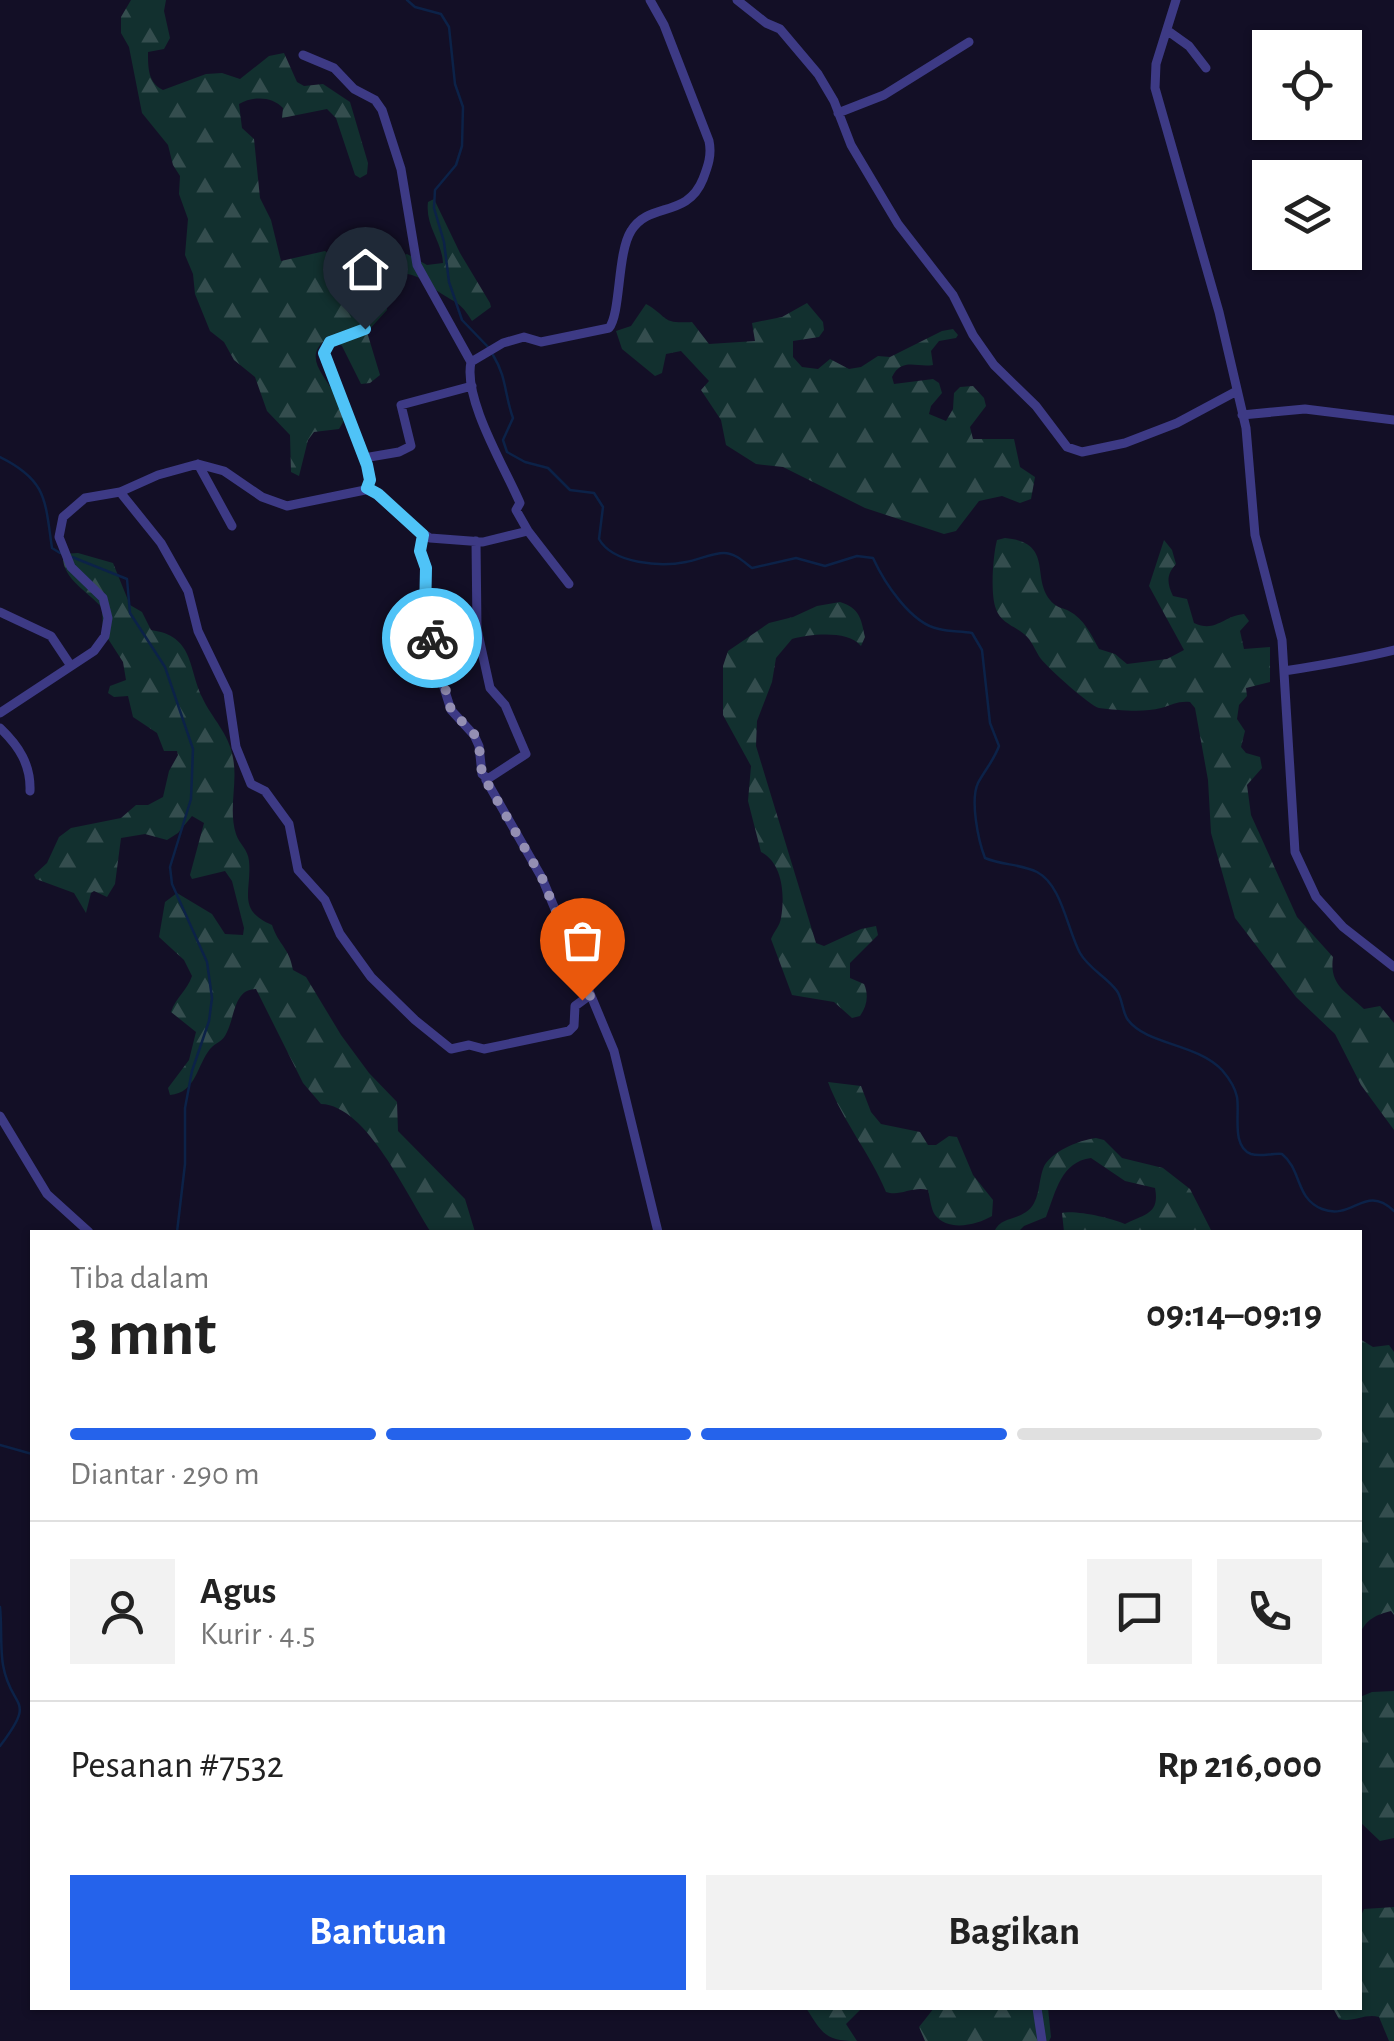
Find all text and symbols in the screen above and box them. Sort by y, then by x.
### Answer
map controls [1252,30,1362,270]
button: locate [1252,30,1362,140]
button: layers [1252,160,1362,270]
pin [323,227,408,330]
icon: home [338,242,393,297]
courier [382,588,482,688]
icon: bike [405,611,460,666]
pin [540,898,625,1001]
icon: bag [555,913,610,968]
text: Tiba dalam [70,1262,209,1294]
text: 09:14–09:19 [1146,1296,1322,1334]
text: 3 mnt [70,1302,216,1367]
text: Diantar · 290 m [70,1458,260,1490]
button: person [70,1559,175,1664]
button: chat [1087,1559,1192,1664]
button: phone [1217,1559,1322,1664]
text: Agus [200,1573,276,1611]
text: Kurir · 4.5 [200,1618,315,1650]
text: Pesanan #7532 [70,1747,284,1785]
text: Rp 216,000 [1157,1747,1322,1785]
button: Bantuan [70,1875,686,1990]
button: Bagikan [706,1875,1322,1990]

